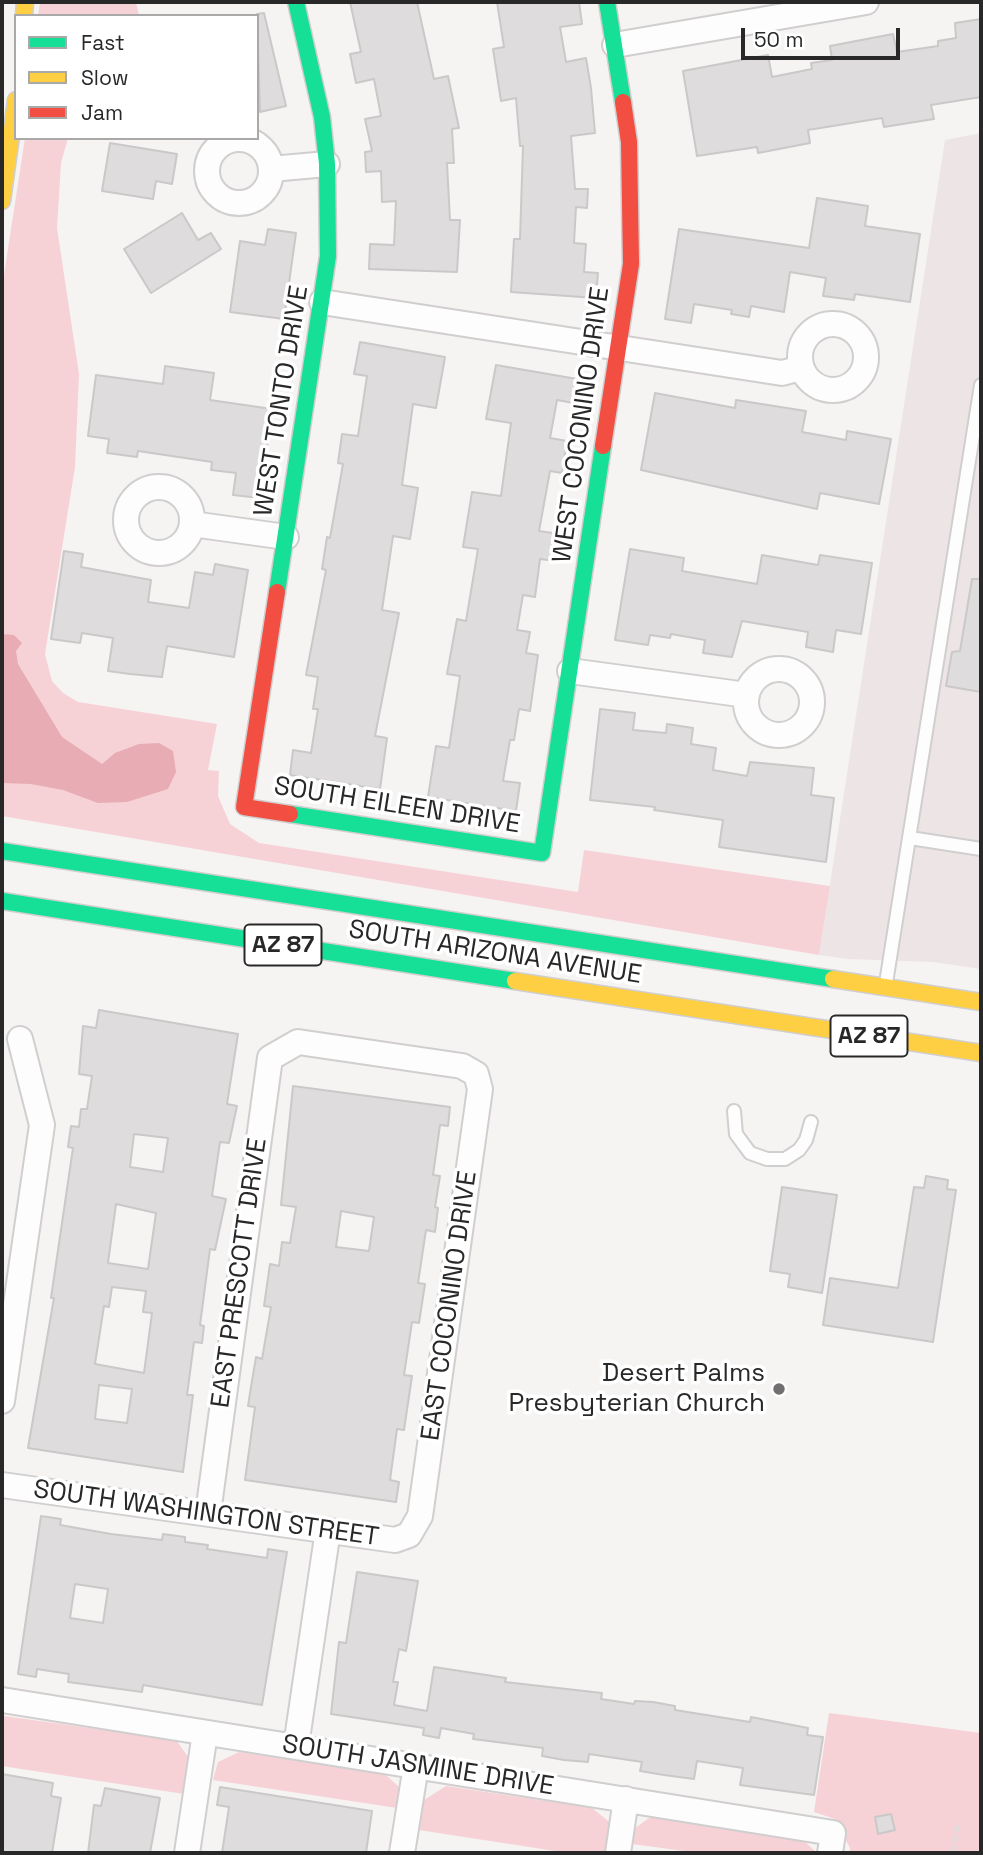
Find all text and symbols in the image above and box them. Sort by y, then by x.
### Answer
legend [14,14,259,140]
scale bar [745,14,904,58]
text: 50 m [754,26,804,53]
text: Fast [81,29,125,56]
text: Slow [81,64,129,91]
text: Jam [81,99,123,126]
street label: WEST TONTO DRIVE [248,284,316,518]
street label: WEST COCONINO DRIVE [547,285,617,565]
street label: SOUTH EILEEN DRIVE [272,771,522,841]
street label: SOUTH ARIZONA AVENUE [346,914,644,992]
road number: AZ 87 [244,925,322,965]
road number: AZ 87 [830,1016,908,1056]
street label: EAST PRESCOTT DRIVE [206,1136,274,1410]
street label: EAST COCONINO DRIVE [416,1169,484,1443]
place label: Desert Palms Presbyterian Church [509,1358,765,1420]
marker: Desert Palms Presbyterian Church [771,1381,787,1397]
street label: SOUTH WASHINGTON STREET [31,1474,381,1554]
street label: SOUTH JASMINE DRIVE [280,1729,556,1803]

